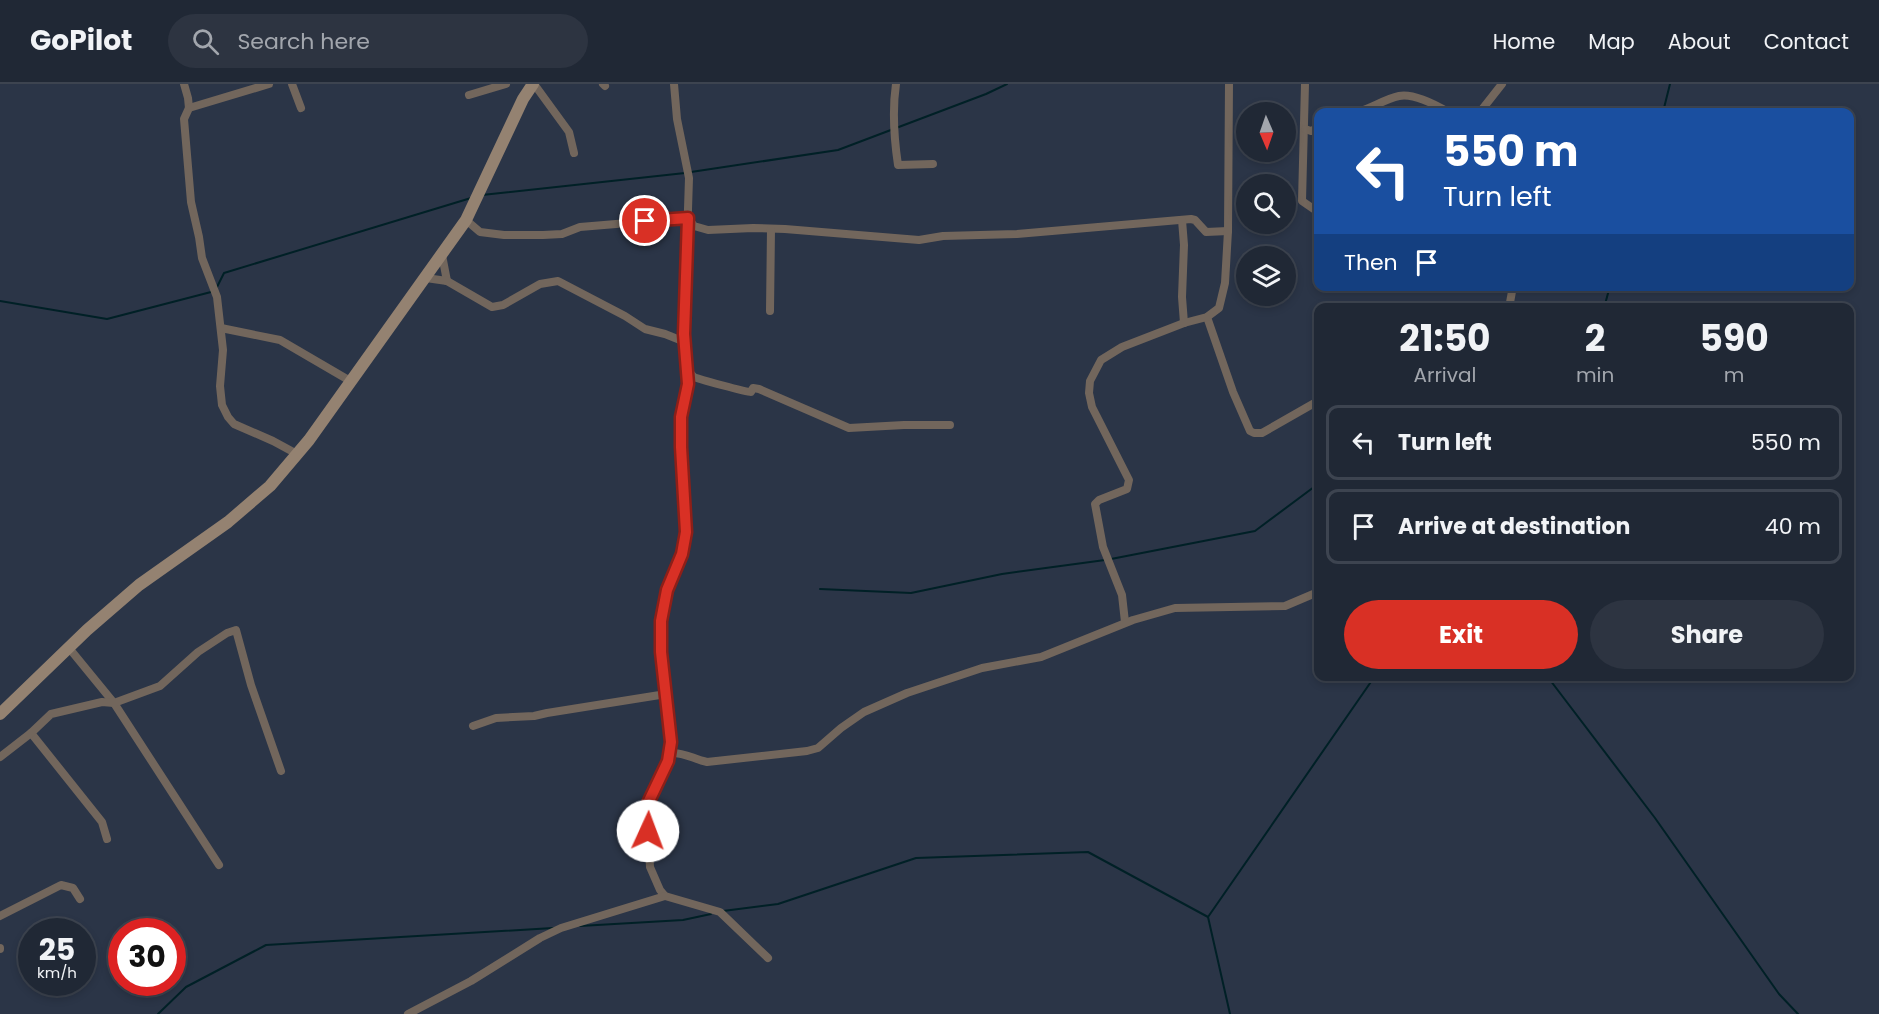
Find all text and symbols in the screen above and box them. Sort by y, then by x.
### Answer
search box [168,14,588,68]
text: GoPilot [30,21,132,60]
icon: search [189,25,222,58]
text: Search here [237,26,370,57]
text: Home [1493,27,1555,56]
text: Map [1588,27,1635,56]
text: About [1668,27,1731,56]
text: Contact [1764,27,1849,56]
north arrow [1236,102,1296,162]
map controls [1236,102,1296,306]
text: 550 m [1443,122,1578,181]
icon: left [1344,132,1422,210]
button: search [1236,174,1296,234]
text: Turn left [1443,178,1552,215]
pin [619,195,670,246]
icon: arrive [628,204,661,237]
button: layers [1236,246,1296,306]
icon: arrive [1410,246,1443,279]
text: Then [1344,247,1398,278]
text: 21:50 [1399,313,1491,364]
text: 2 [1585,313,1605,364]
text: 590 [1700,313,1769,364]
text: Arrival [1413,361,1476,389]
text: min [1576,361,1614,389]
text: m [1724,361,1744,389]
icon: left [1347,426,1380,459]
text: Turn left [1398,427,1492,458]
text: 550 m [1751,427,1821,458]
icon: arrive [1347,510,1380,543]
text: Arrive at destination [1398,511,1630,542]
text: 40 m [1765,511,1821,542]
button: Exit [1344,600,1578,669]
button: Share [1590,600,1824,669]
position arrow [616,799,680,863]
speed limit sign: 30 [108,918,186,996]
text: 25 [39,928,75,971]
text: km/h [37,962,77,983]

